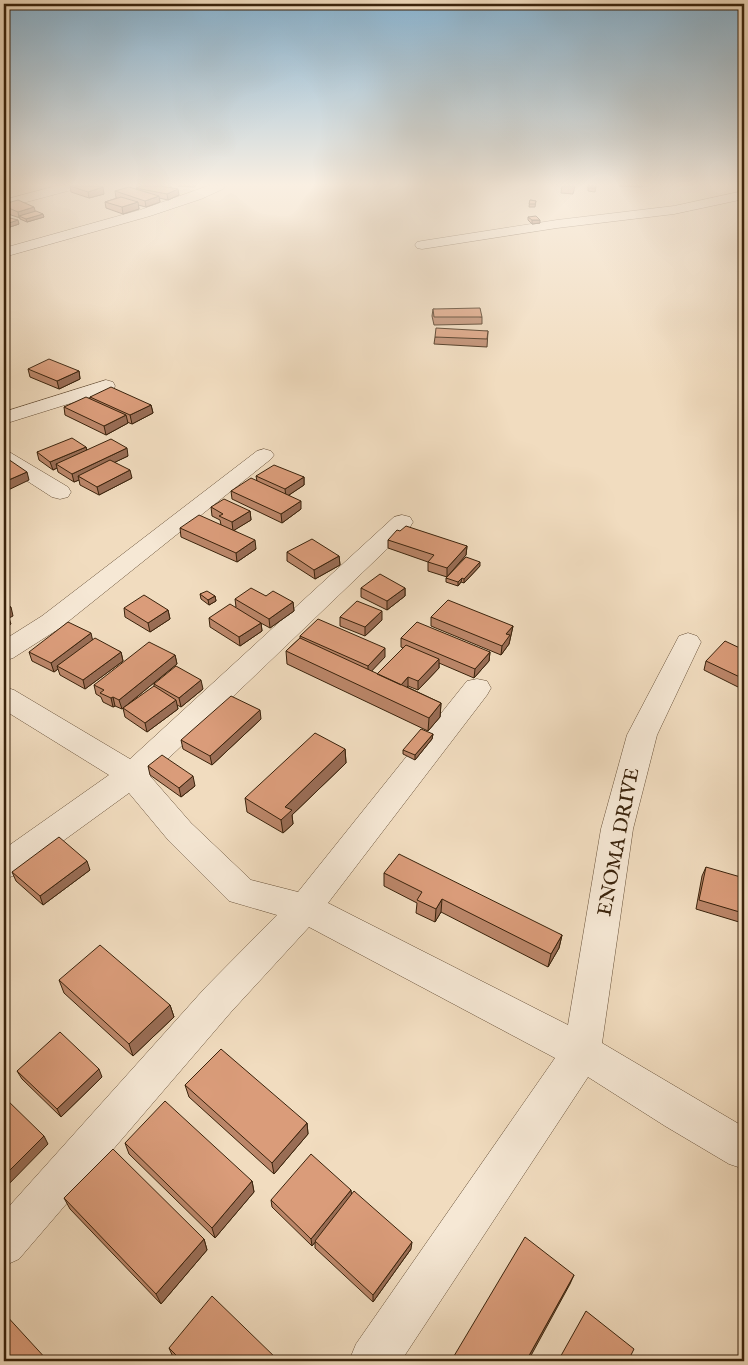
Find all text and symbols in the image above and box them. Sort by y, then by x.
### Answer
street label: ENOMA DRIVE [592,766,646,918]

